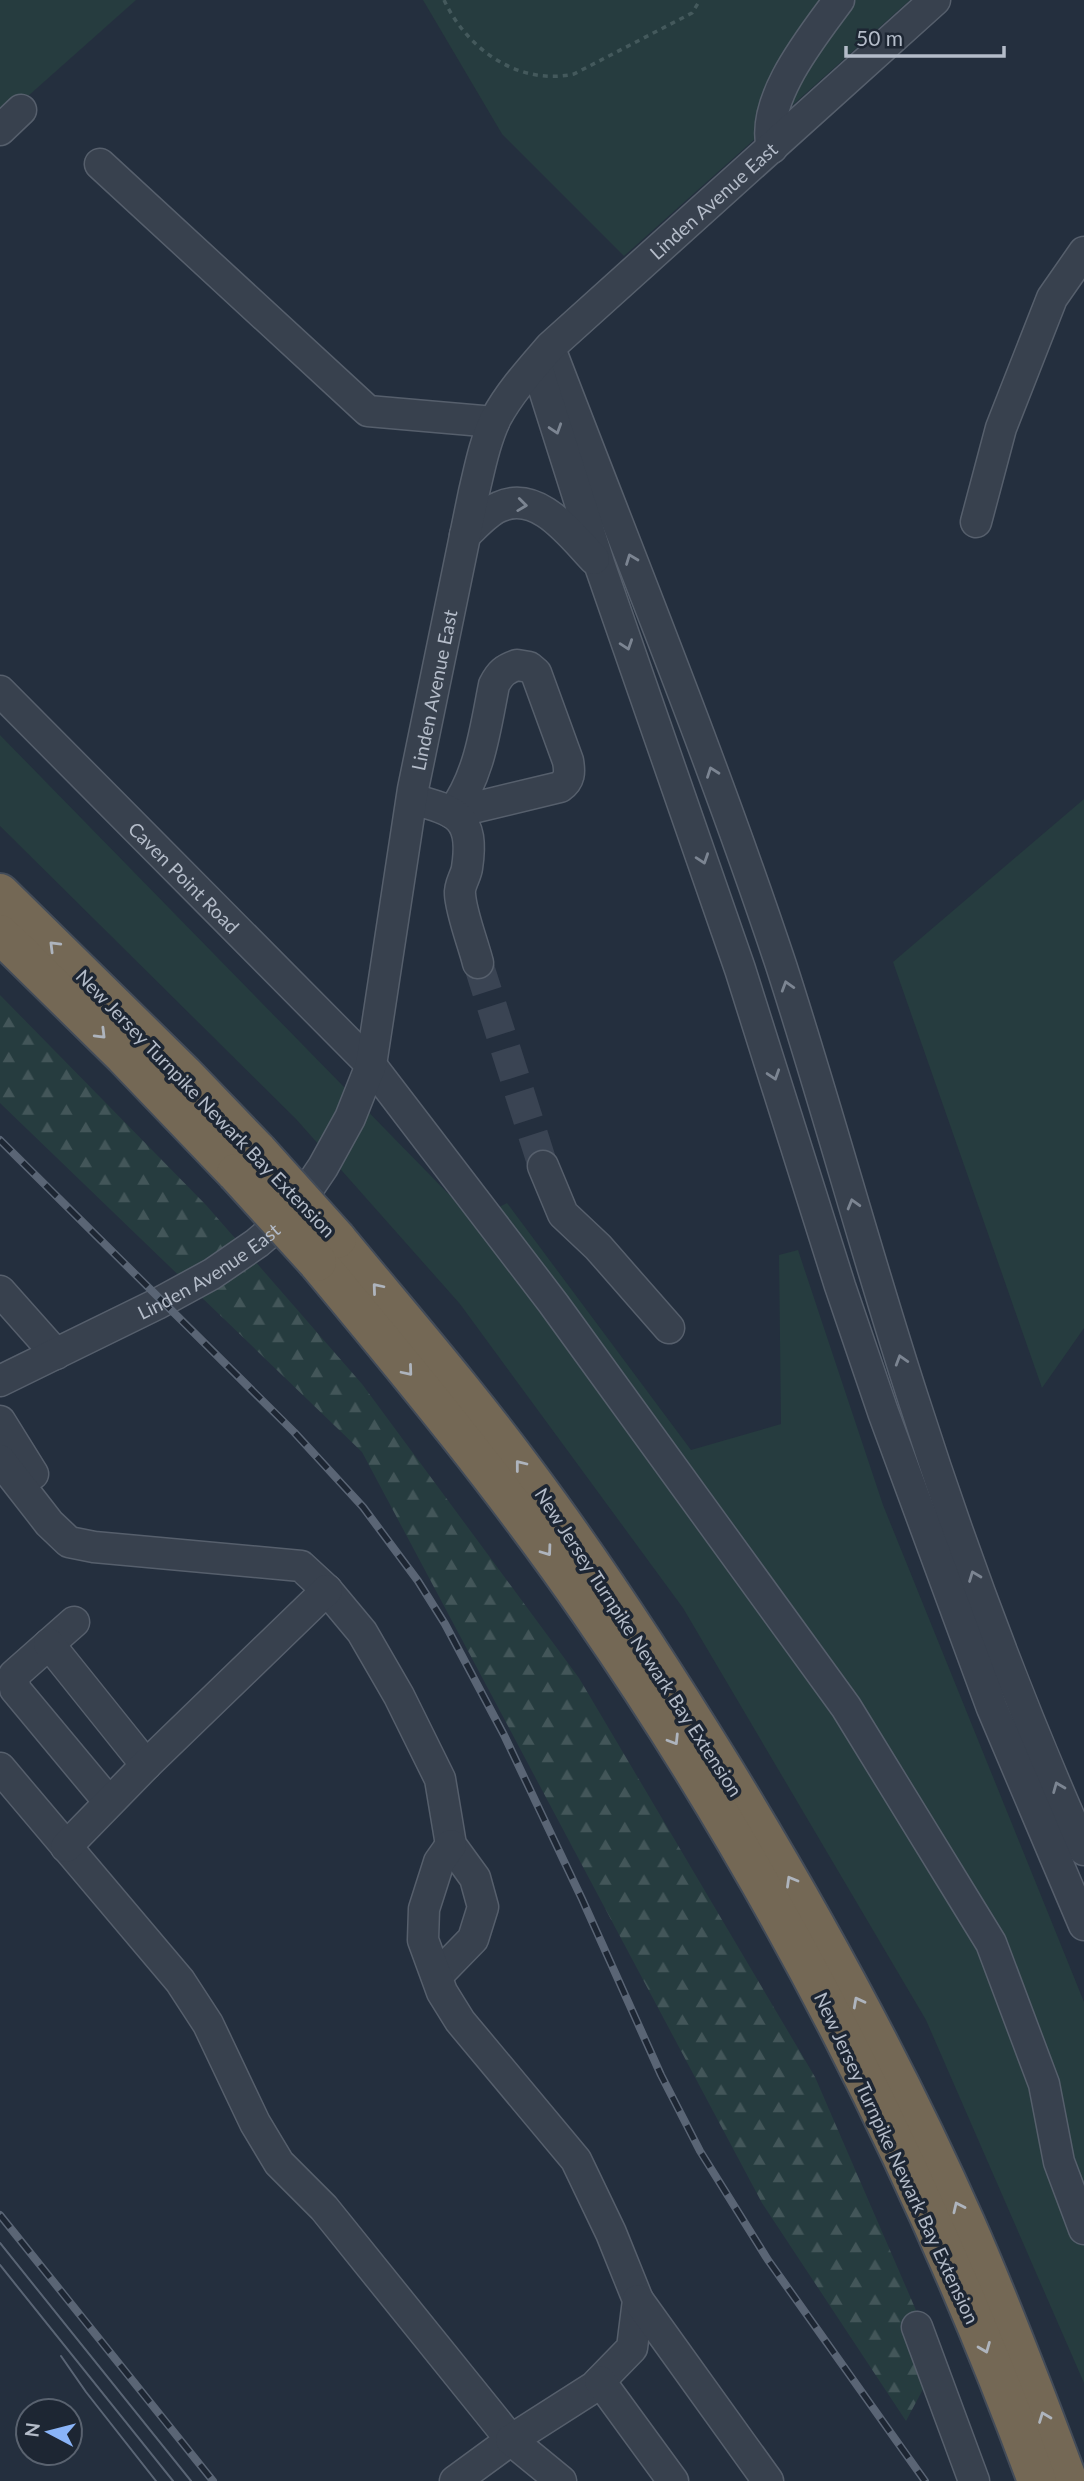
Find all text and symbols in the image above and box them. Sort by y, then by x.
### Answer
scale bar [846,14,1004,58]
text: 50 m [856,25,903,50]
street label: Linden Avenue East [644,137,781,264]
one-way arrow [548,422,563,434]
one-way arrow [516,498,528,513]
one-way arrow [625,554,639,566]
street label: Linden Avenue East [406,607,461,772]
one-way arrow [619,638,633,650]
one-way arrow [706,766,720,778]
street label: Caven Point Road [124,817,245,938]
one-way arrow [695,853,709,865]
one-way arrow [49,942,62,955]
street label: New Jersey Turnpike Newark Bay Extension [72,964,340,1242]
one-way arrow [781,981,796,993]
one-way arrow [93,1025,106,1038]
one-way arrow [766,1069,780,1081]
one-way arrow [847,1198,862,1210]
street label: Linden Avenue East [133,1217,284,1323]
one-way arrow [373,1283,386,1295]
one-way arrow [895,1354,909,1367]
one-way arrow [400,1363,412,1376]
one-way arrow [516,1460,528,1473]
street label: New Jersey Turnpike Newark Bay Extension [530,1483,748,1801]
one-way arrow [539,1543,551,1556]
one-way arrow [968,1570,982,1582]
one-way arrow [666,1732,679,1745]
one-way arrow [1052,1782,1066,1794]
one-way arrow [786,1876,799,1889]
street label: New Jersey Turnpike Newark Bay Extension [810,1989,984,2327]
one-way arrow [853,1997,866,2009]
one-way arrow [952,2202,966,2214]
one-way arrow [977,2341,991,2353]
north arrow [14,2397,84,2467]
one-way arrow [1038,2411,1052,2424]
text: N [19,2421,44,2439]

